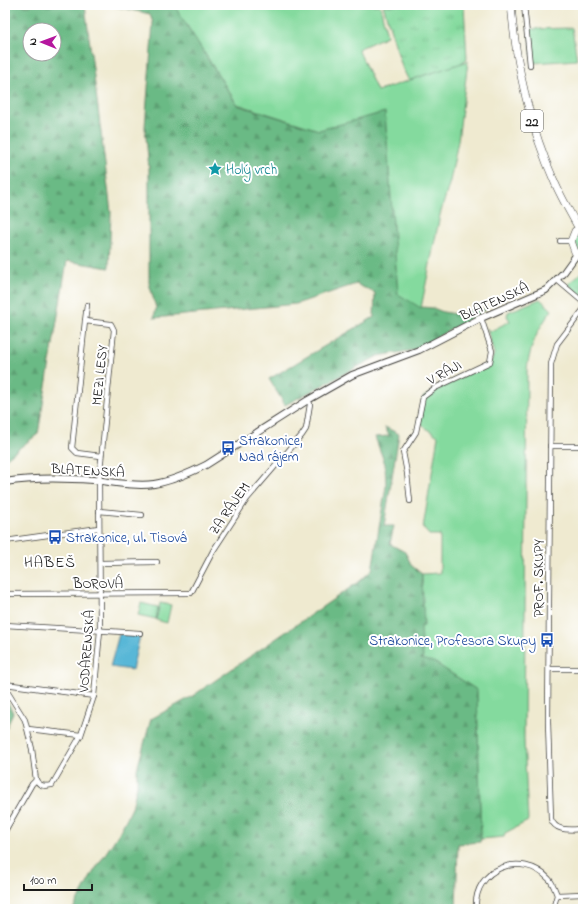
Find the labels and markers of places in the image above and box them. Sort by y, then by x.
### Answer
place label: Holý vrch [226,160,277,182]
place icon: Holý vrch [207,161,223,177]
place label: Strakonice, Nad rájem [239,431,302,468]
bus stop icon: Strakonice, Nad rájem [220,440,236,456]
place label: Strakonice, ul. Tisová [66,528,187,549]
bus stop icon: Strakonice, ul. Tisová [47,529,63,545]
place label: Strakonice, Profesora Skupy [369,631,536,653]
bus stop icon: Strakonice, Profesora Skupy [539,632,555,648]

